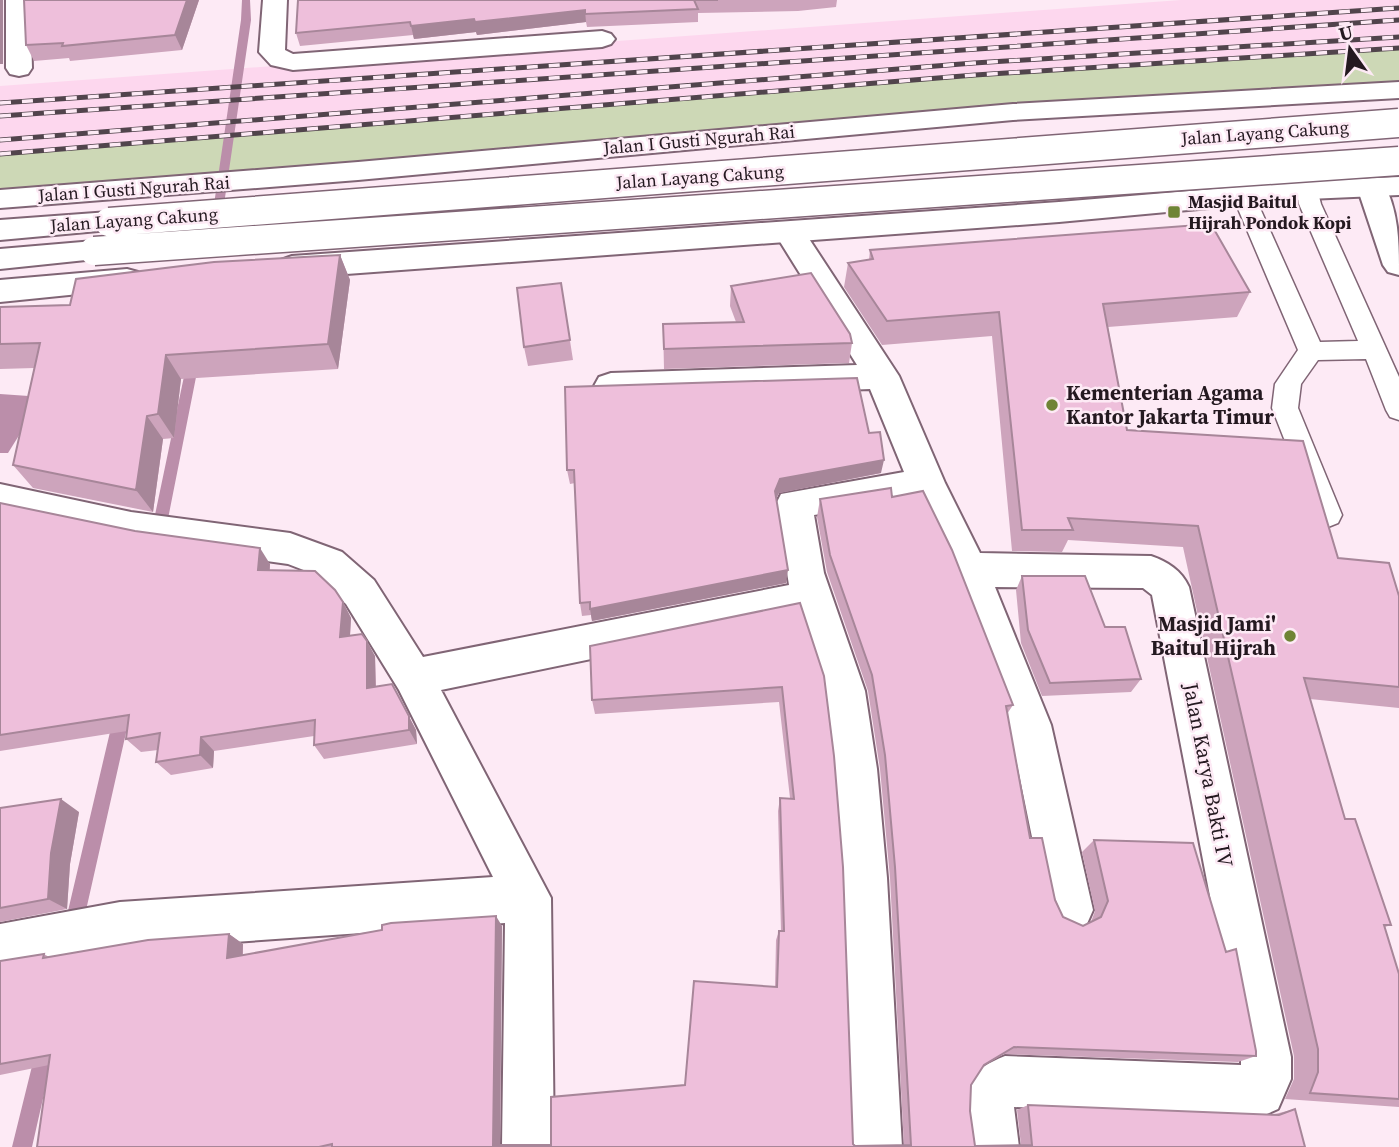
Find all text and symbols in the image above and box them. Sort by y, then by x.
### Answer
north arrow [1315,14,1385,84]
text: U [1336,18,1356,47]
street label: Jalan Layang Cakung [1179,114,1350,151]
street label: Jalan I Gusti Ngurah Rai [601,119,796,160]
street label: Jalan Layang Cakung [614,158,785,195]
street label: Jalan I Gusti Ngurah Rai [36,169,231,208]
place label: Masjid Baitul Hijrah Pondok Kopi [1188,189,1352,235]
street label: Jalan Layang Cakung [48,201,219,238]
marker: Masjid Baitul Hijrah Pondok Kopi [1166,204,1182,220]
place label: Kementerian Agama Kantor Jakarta Timur [1066,378,1274,431]
marker: Kementerian Agama Kantor Jakarta Timur [1044,397,1060,413]
place label: Masjid Jami' Baitul Hijrah [1151,609,1276,662]
marker: Masjid Jami' Baitul Hijrah [1282,628,1298,644]
street label: Jalan Karya Bakti IV [1176,679,1241,869]

